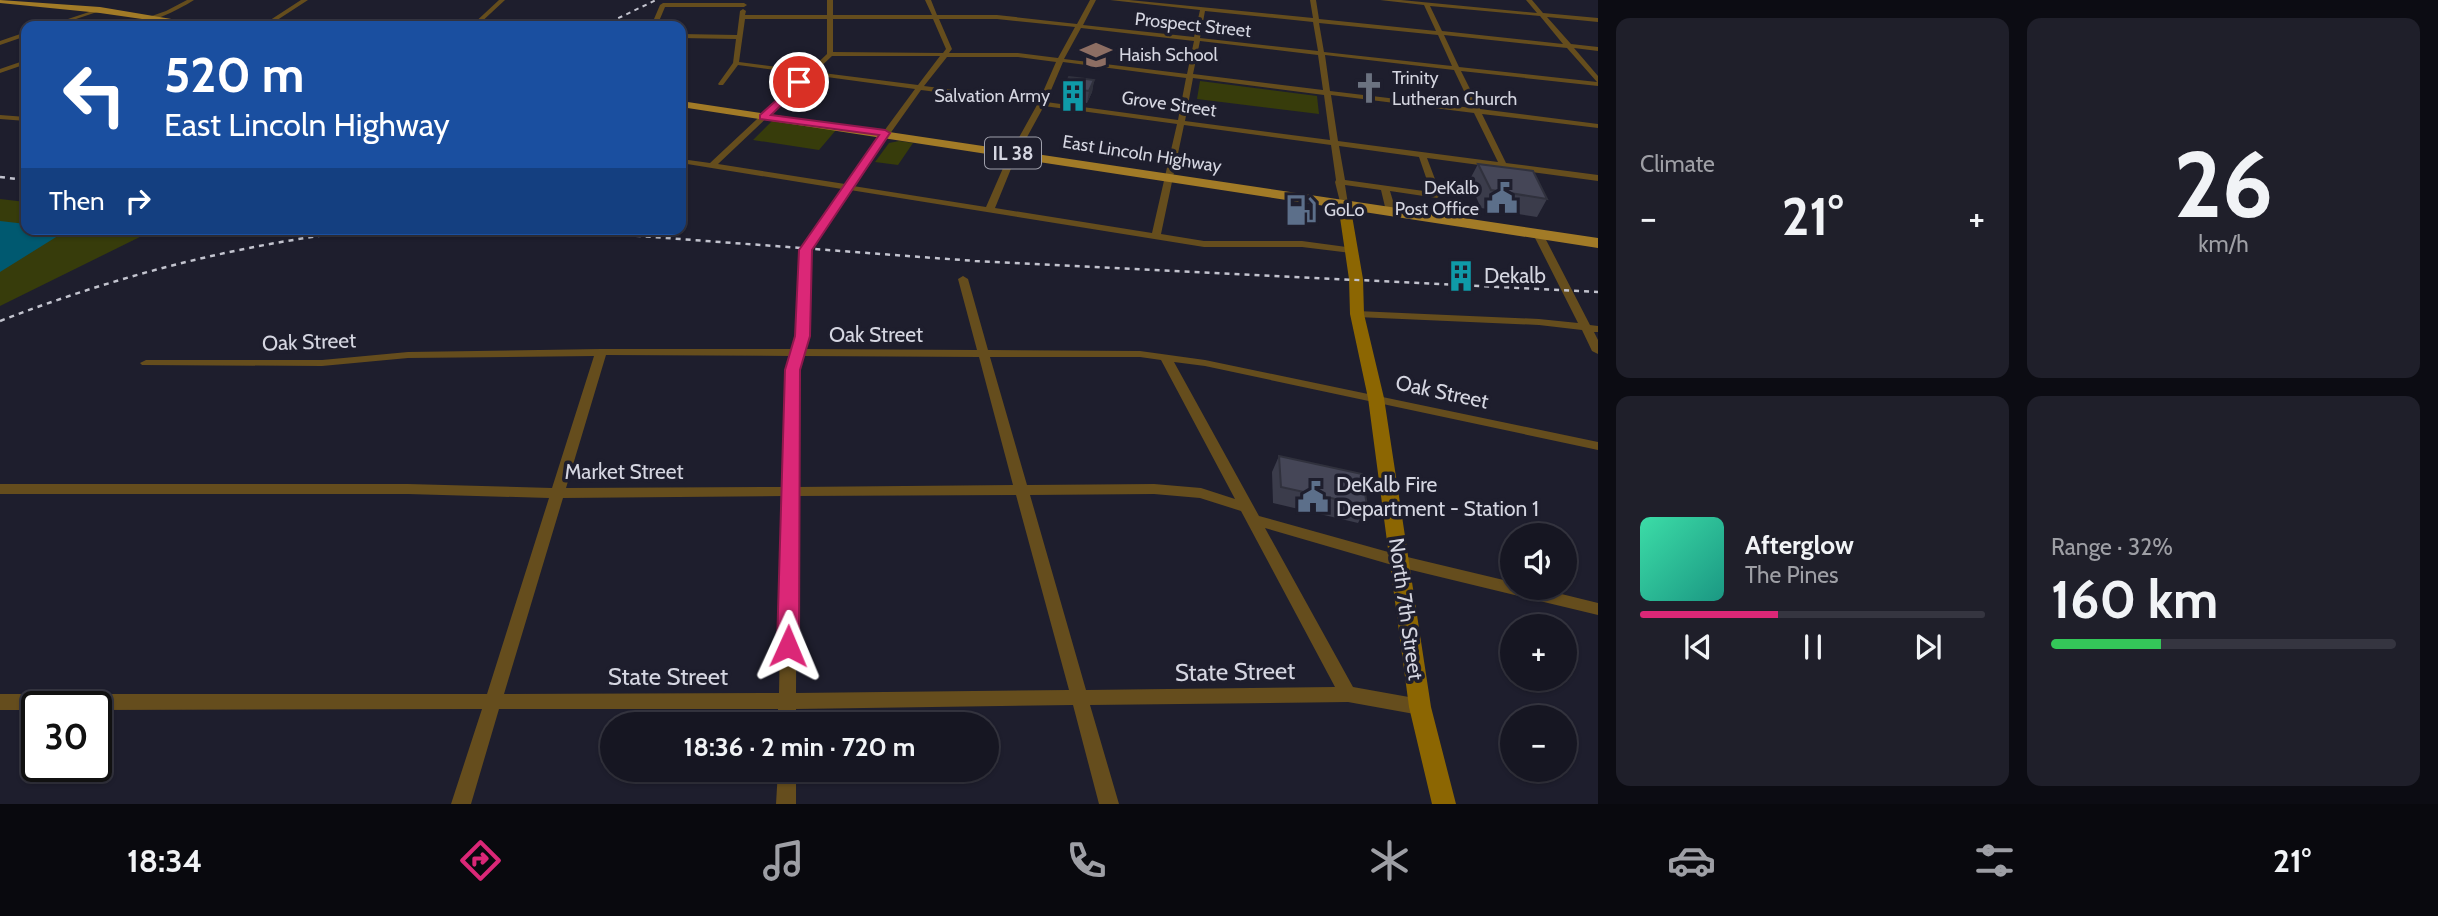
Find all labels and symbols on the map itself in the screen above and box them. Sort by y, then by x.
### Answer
street label: Prospect Street [1134,8,1252,42]
school or university icon: Haish School [1079,38,1113,72]
place label: Haish School [1119,44,1218,66]
pin [769,52,829,112]
place label: Trinity Lutheran Church [1392,67,1517,110]
church icon: Trinity Lutheran Church [1352,71,1386,105]
building icon: Salvation Army [1056,79,1090,113]
place label: Salvation Army [934,85,1050,107]
street label: Grove Street [1120,86,1218,122]
street label: East Lincoln Highway [1061,131,1223,177]
road number: IL 38 [985,138,1041,168]
place label: DeKalb Post Office [1395,177,1479,220]
public building icon: DeKalb Post Office [1485,181,1519,215]
fuel station icon: GoLo [1284,193,1318,227]
place label: GoLo [1324,199,1364,221]
building icon: Dekalb [1444,259,1478,293]
place label: Dekalb [1484,263,1546,288]
street label: Oak Street [829,322,923,347]
street label: Oak Street [261,327,356,356]
street label: Oak Street [1393,369,1491,414]
street label: Market Street [564,459,684,484]
place label: DeKalb Fire Department - Station 1 [1336,472,1539,521]
public building icon: DeKalb Fire Department - Station 1 [1296,480,1330,514]
street label: North 7th Street [1384,536,1429,682]
position arrow [751,609,825,683]
street label: State Street [1175,656,1295,687]
street label: State Street [608,662,728,691]
speed limit sign: 30 [21,691,112,782]

